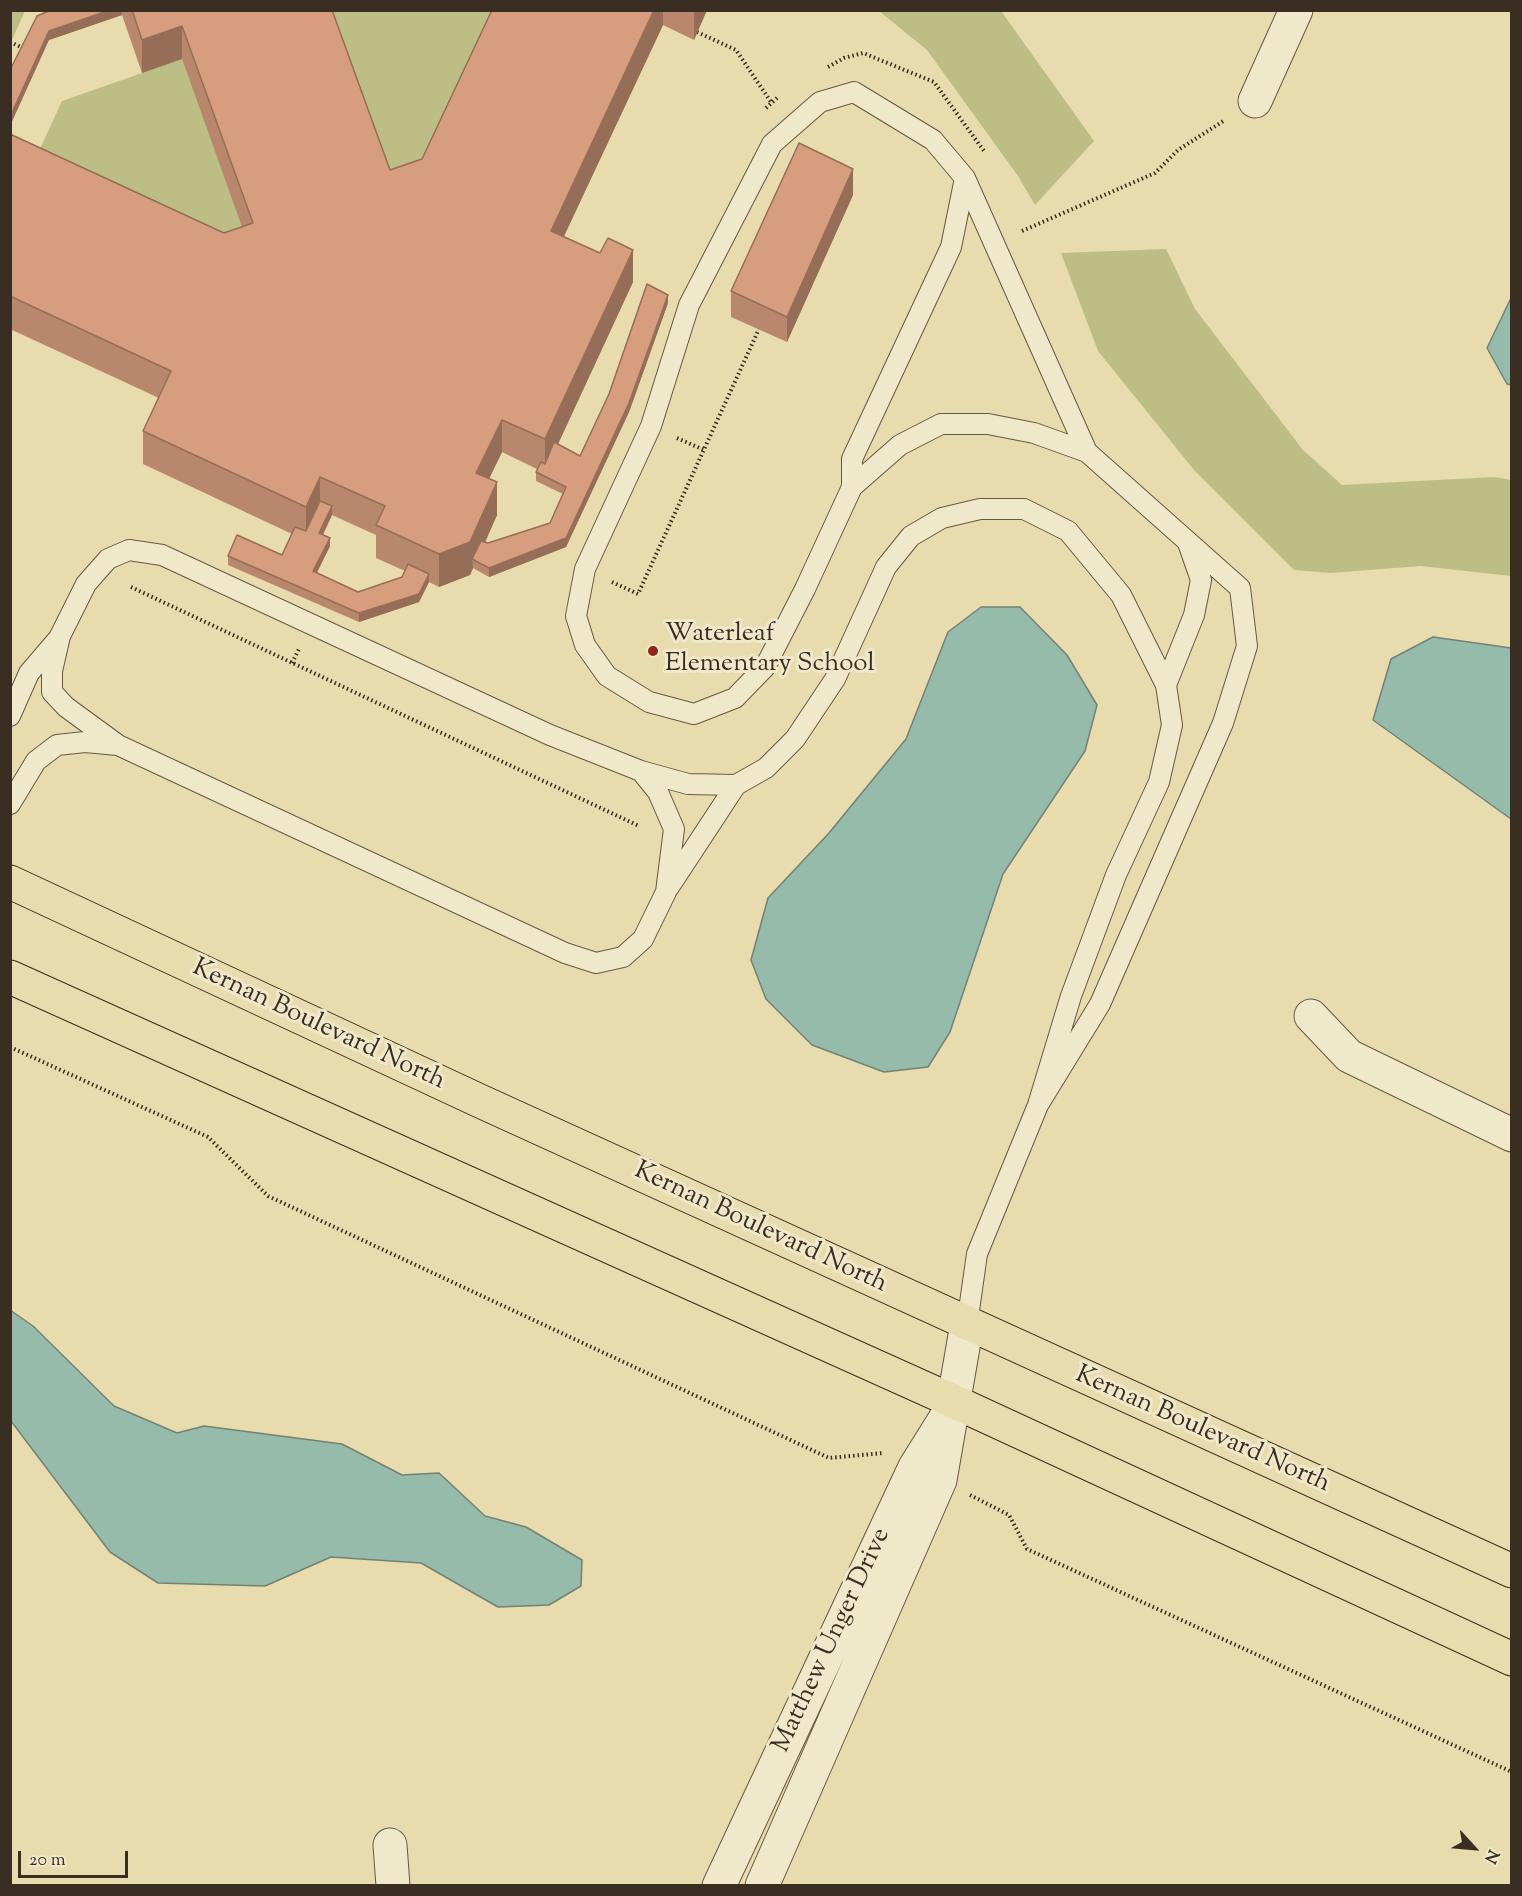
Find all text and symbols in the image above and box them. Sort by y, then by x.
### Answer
place label: Waterleaf Elementary School [665,620,875,682]
marker: Waterleaf Elementary School [646,644,660,658]
street label: Kernan Boulevard North [186,954,450,1098]
street label: Kernan Boulevard North [628,1157,892,1301]
street label: Kernan Boulevard North [1070,1361,1334,1501]
street label: Matthew Unger Drive [767,1524,899,1758]
north arrow [1444,1818,1504,1878]
scale bar [21,1839,130,1877]
text: N [1477,1845,1504,1867]
text: 20 m [29,1848,66,1874]

